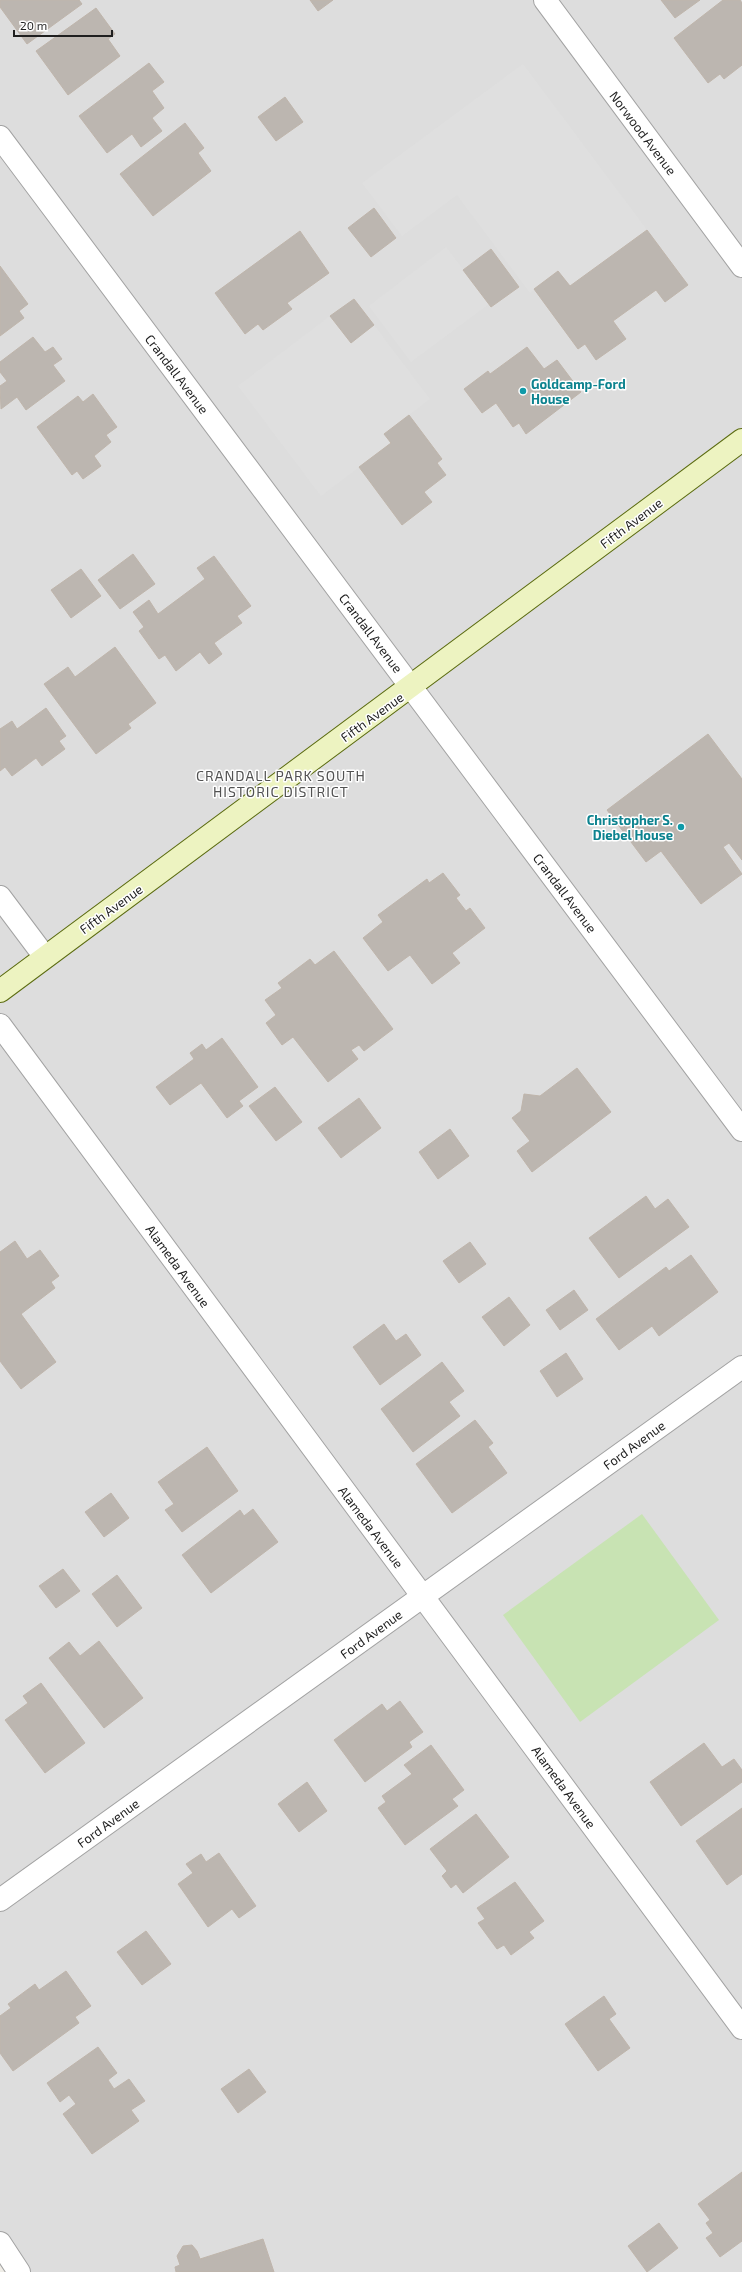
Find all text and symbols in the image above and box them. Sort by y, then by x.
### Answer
scale bar [14,12,112,38]
text: 20 m [20,18,47,32]
street label: Norwood Avenue [606,88,680,178]
street label: Crandall Avenue [142,331,212,417]
place label: Goldcamp-Ford House [531,376,626,407]
marker: Goldcamp-Ford House [518,386,528,396]
street label: Fifth Avenue [597,494,665,552]
street label: Crandall Avenue [336,590,406,676]
street label: Fifth Avenue [337,689,407,745]
district label: CRANDALL PARK SOUTH HISTORIC DISTRICT [196,767,366,800]
place label: Christopher S. Diebel House [587,812,673,843]
marker: Christopher S. Diebel House [676,822,686,832]
street label: Crandall Avenue [530,850,600,936]
street label: Fifth Avenue [76,881,146,937]
street label: Alameda Avenue [143,1222,213,1310]
street label: Ford Avenue [600,1417,668,1473]
street label: Alameda Avenue [335,1483,407,1571]
street label: Ford Avenue [337,1606,405,1662]
street label: Alameda Avenue [529,1743,599,1831]
street label: Ford Avenue [74,1795,142,1851]

